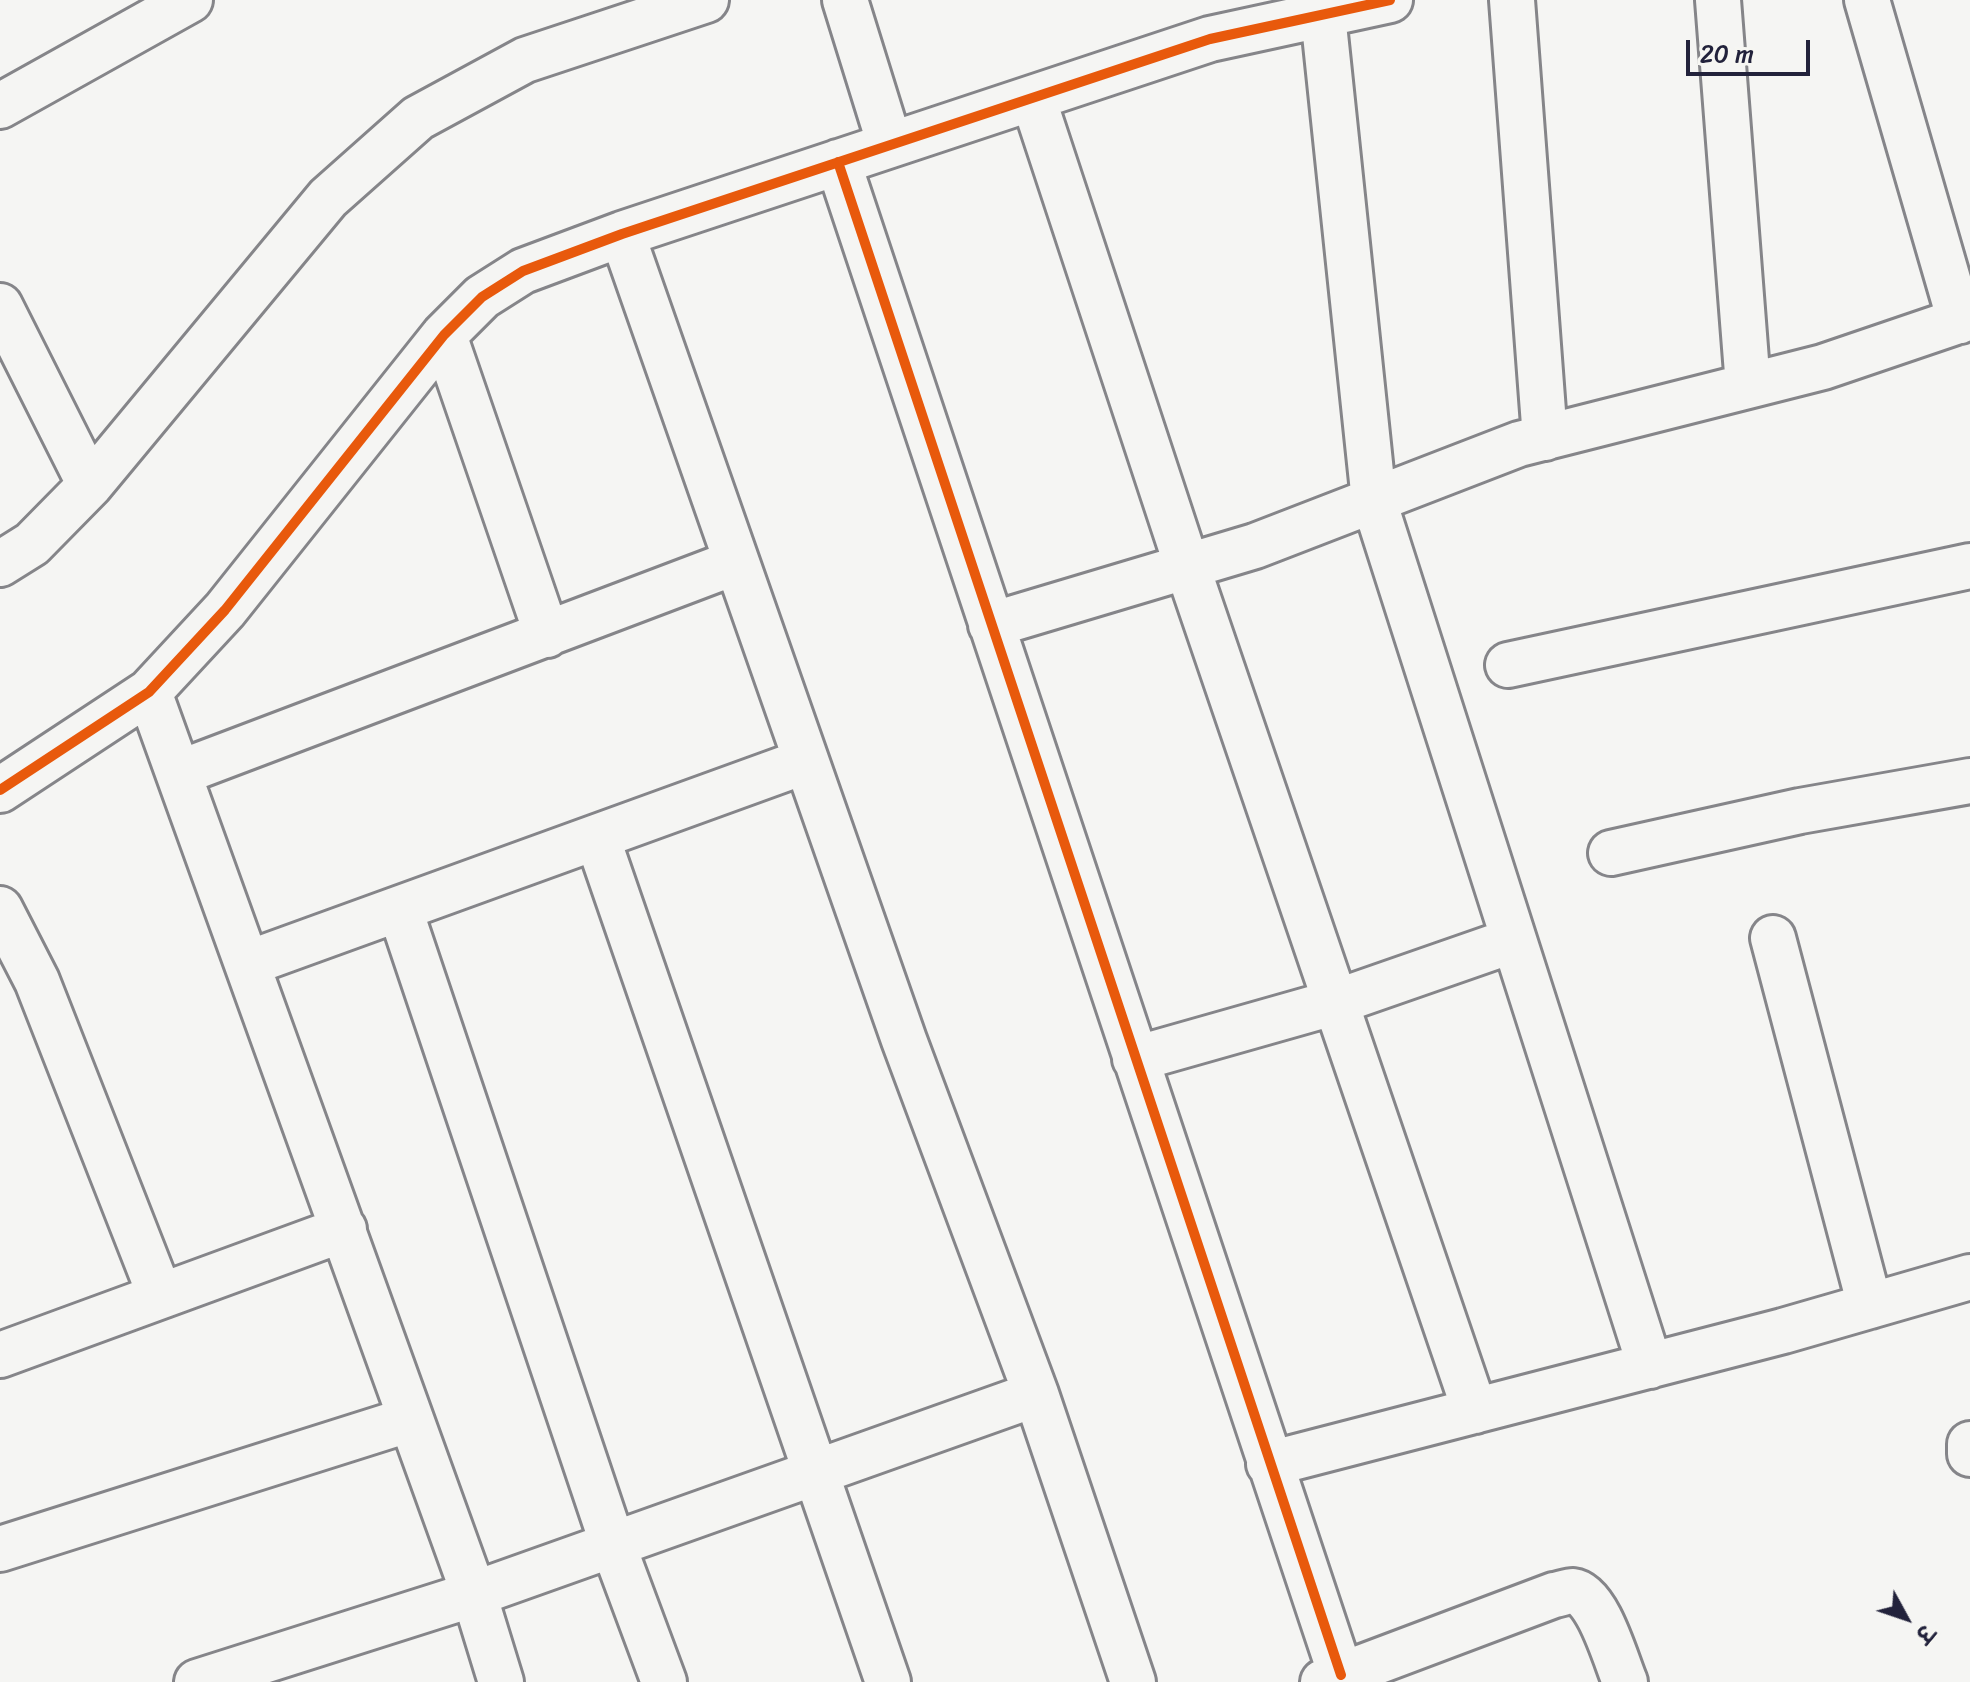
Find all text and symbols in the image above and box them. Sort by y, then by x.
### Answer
scale bar [1690,24,1814,74]
text: 20 m [1700,33,1754,75]
north arrow [1866,1578,1946,1658]
text: उ [1905,1616,1944,1652]

